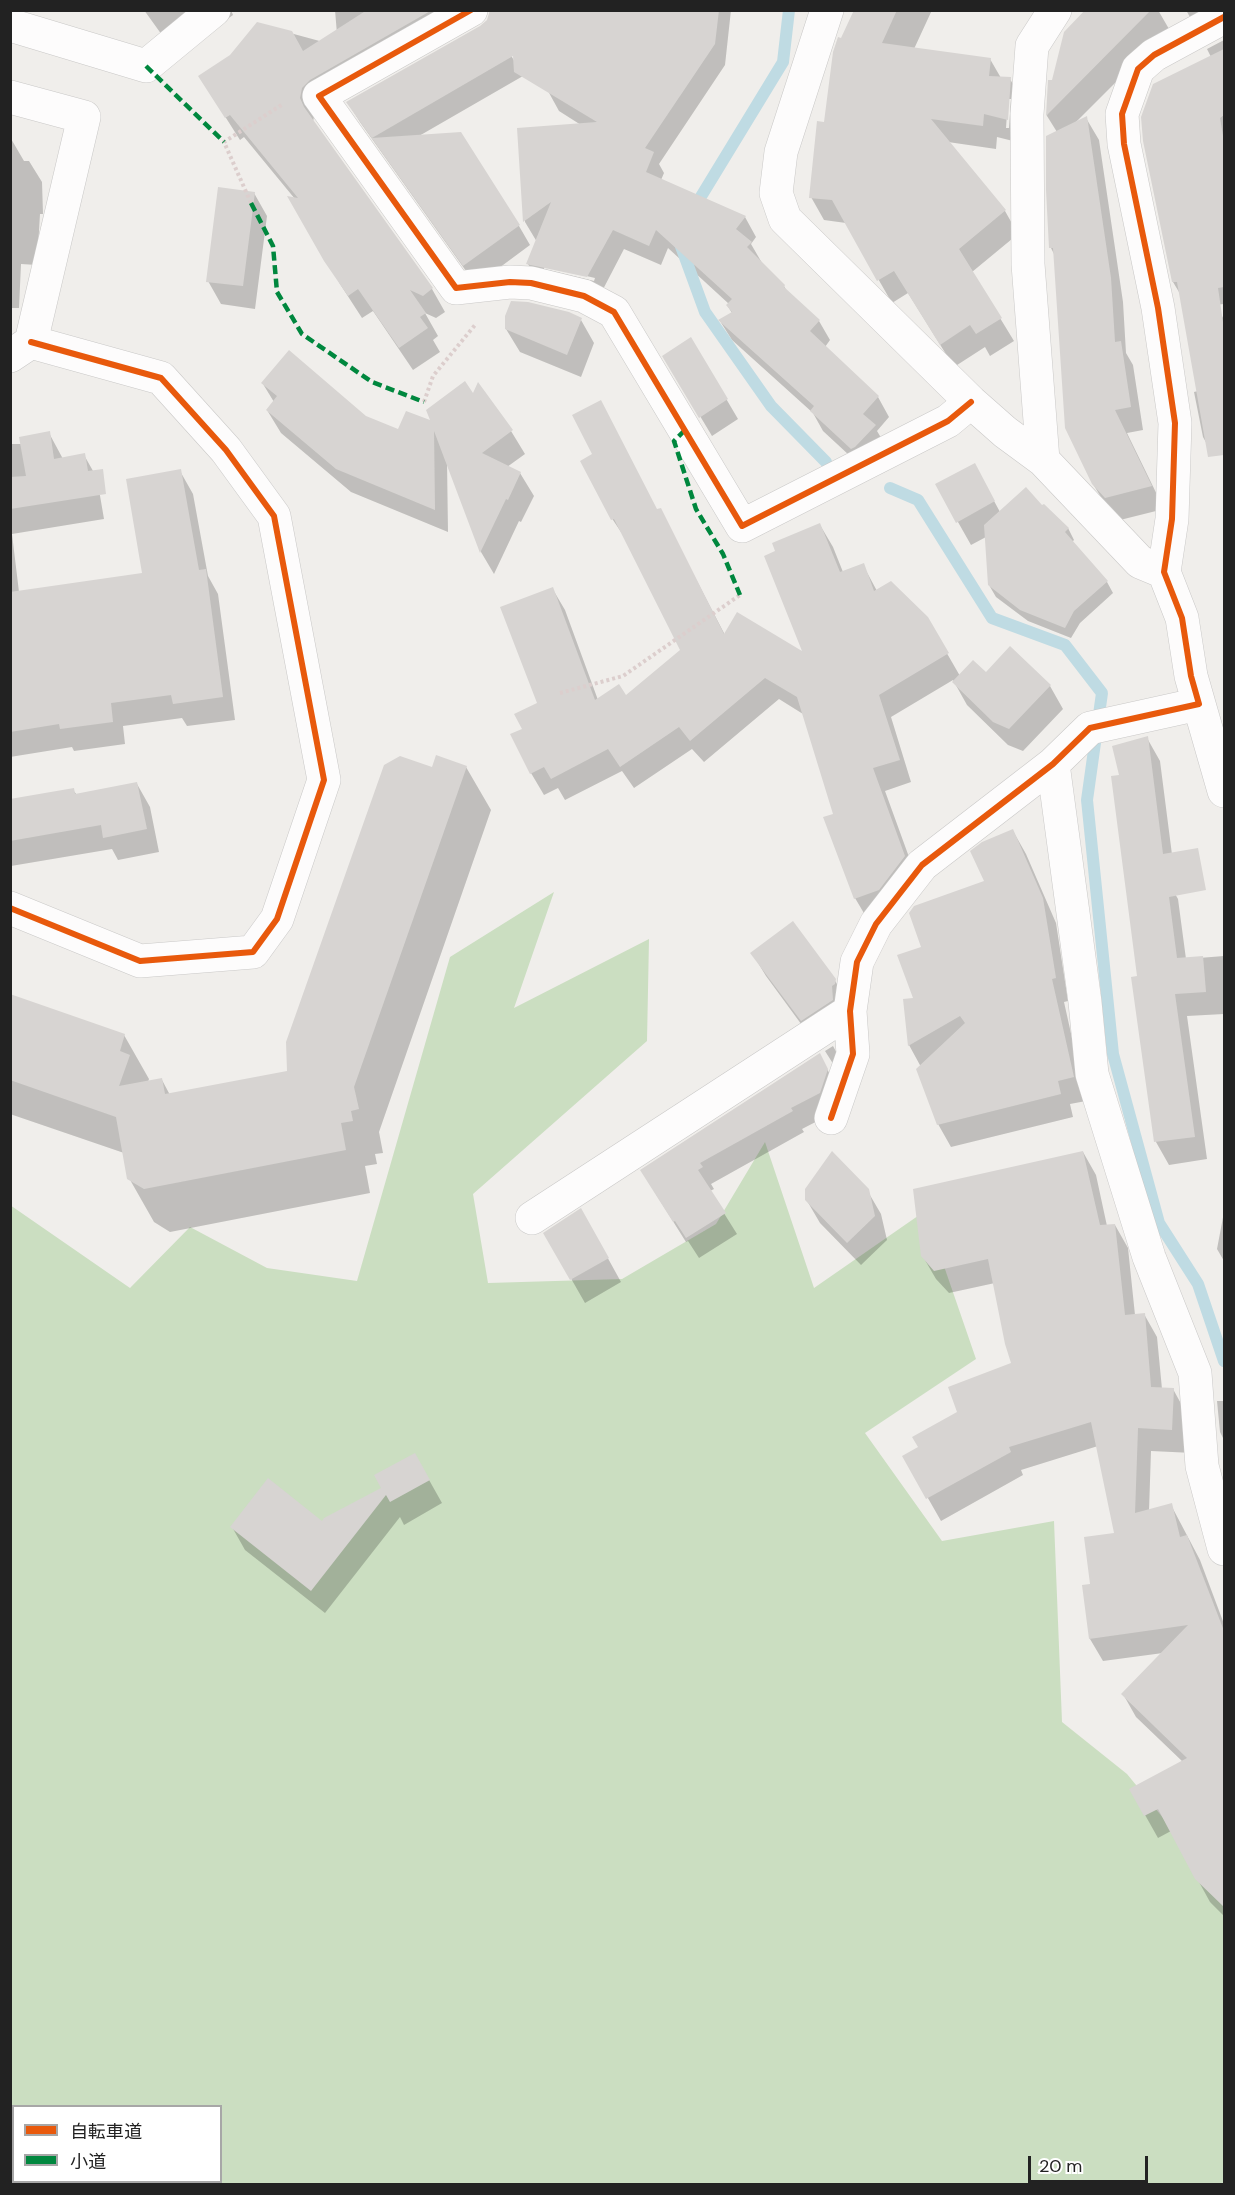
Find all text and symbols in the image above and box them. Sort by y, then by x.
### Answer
legend [12,2105,222,2183]
text: 自転車道 [70,2120,142,2144]
scale bar [1031,2144,1151,2182]
text: 小道 [70,2150,106,2174]
text: 20 m [1039,2154,1082,2178]

